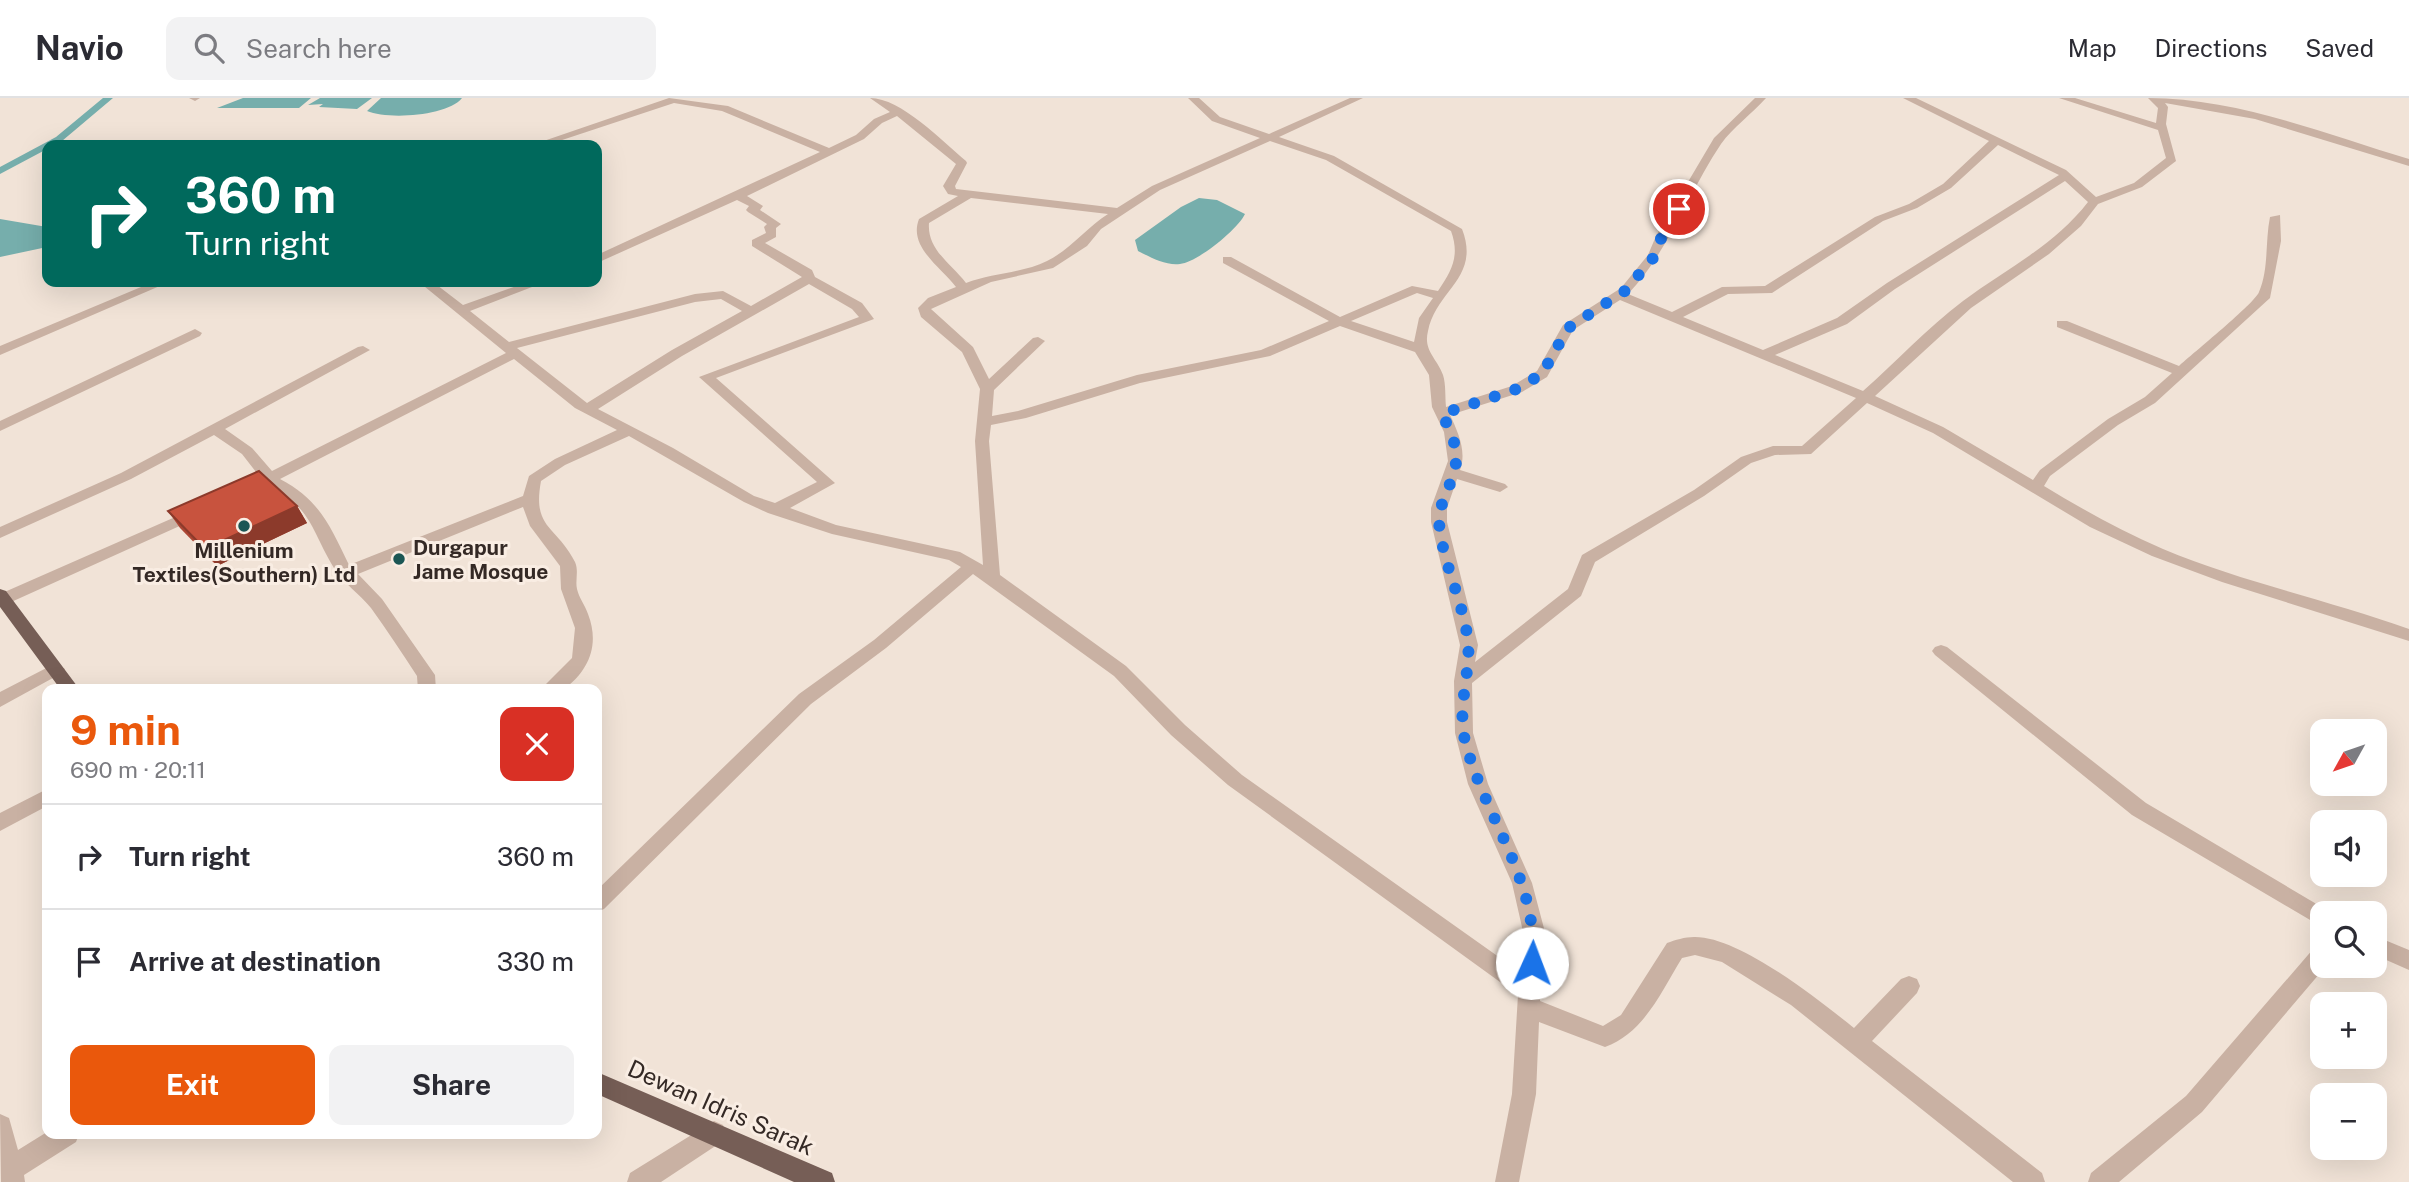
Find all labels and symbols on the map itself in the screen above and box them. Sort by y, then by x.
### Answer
pin [1649,179,1709,239]
marker: Millenium Textiles(Southern) Ltd [236,518,252,534]
place label: Durgapur Jame Mosque [413,535,548,584]
place label: Millenium Textiles(Southern) Ltd [132,538,356,587]
marker: Durgapur Jame Mosque [391,551,407,567]
north arrow [2310,719,2387,796]
position arrow [1495,926,1569,1000]
street label: Dewan Idris Sarak [624,1053,818,1161]

